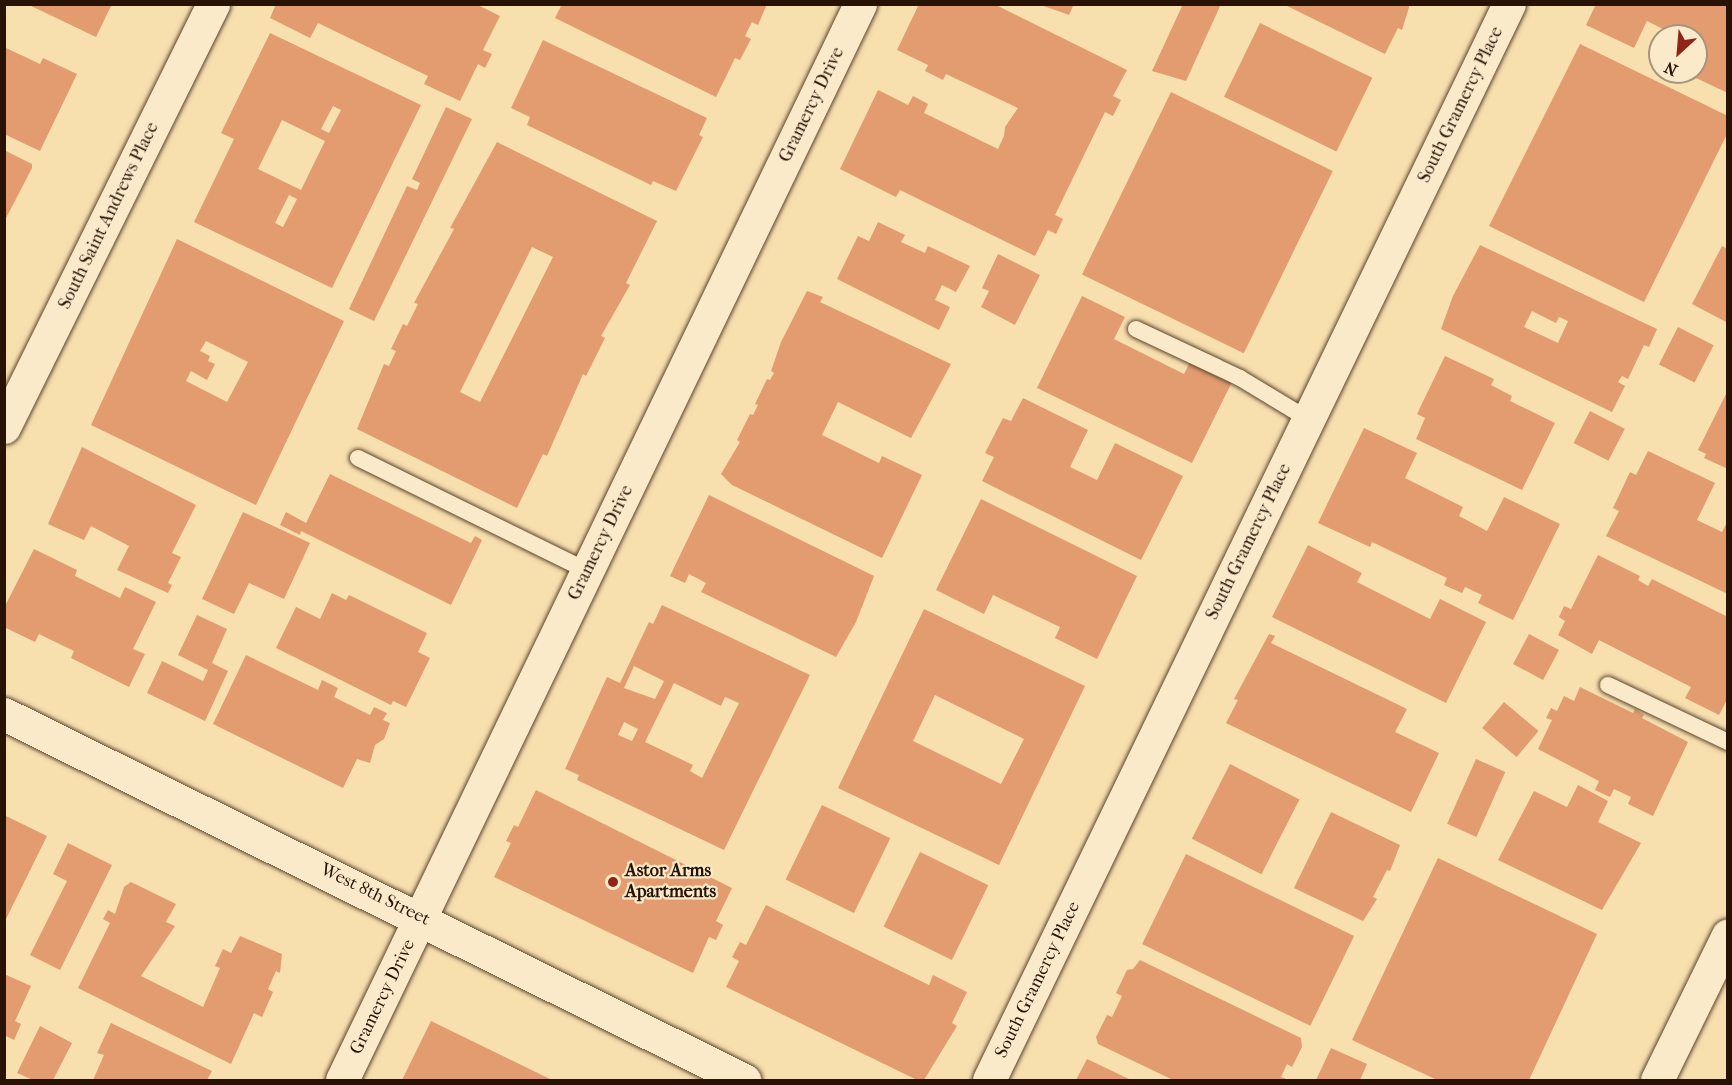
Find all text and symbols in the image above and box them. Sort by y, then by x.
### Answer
street label: South Gramercy Place [1414,23,1508,187]
north arrow [1648,24,1708,84]
street label: Gramercy Drive [775,44,849,166]
text: N [1661,58,1680,80]
street label: South Saint Andrews Place [54,119,164,313]
street label: South Gramercy Place [1202,460,1296,624]
street label: Gramercy Drive [564,482,638,604]
street label: West 8th Street [317,859,433,931]
place label: Astor Arms Apartments [625,861,716,904]
marker: Astor Arms Apartments [606,875,620,889]
street label: South Gramercy Place [991,898,1085,1062]
street label: Gramercy Drive [346,936,420,1058]

